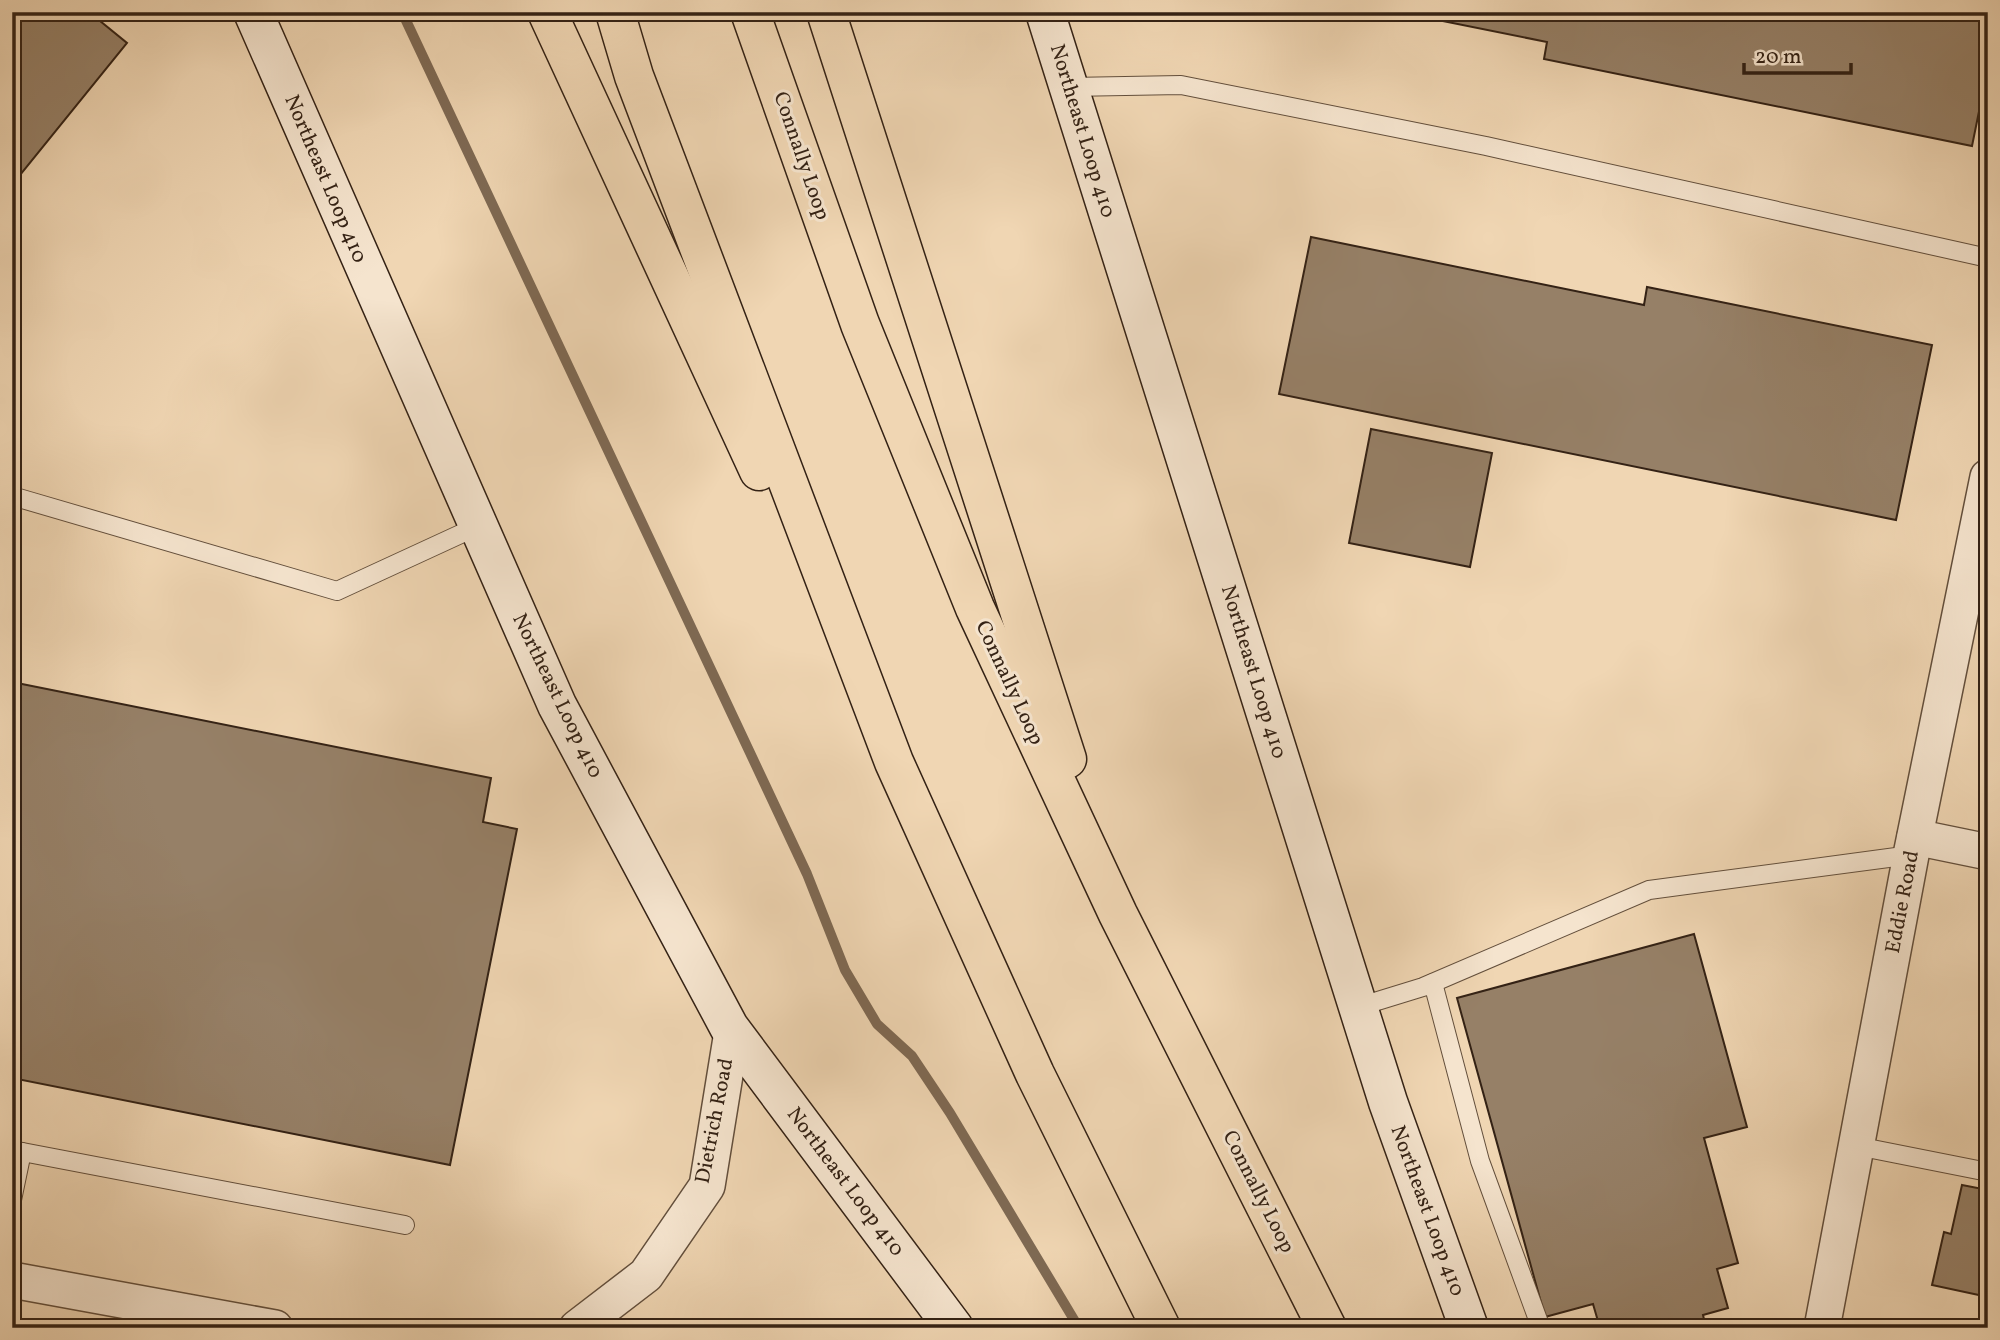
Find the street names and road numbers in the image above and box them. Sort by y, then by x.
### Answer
street label: Northeast Loop 410 [1042,41,1122,221]
street label: Connally Loop [765,88,837,224]
street label: Northeast Loop 410 [276,90,374,268]
street label: Northeast Loop 410 [1213,582,1293,762]
street label: Northeast Loop 410 [505,609,609,783]
street label: Connally Loop [968,616,1050,750]
street label: Eddie Road [1879,848,1927,956]
street label: Dietrich Road [689,1056,741,1186]
street label: Northeast Loop 410 [779,1101,911,1263]
street label: Northeast Loop 410 [1383,1121,1471,1301]
street label: Connally Loop [1215,1126,1301,1258]

